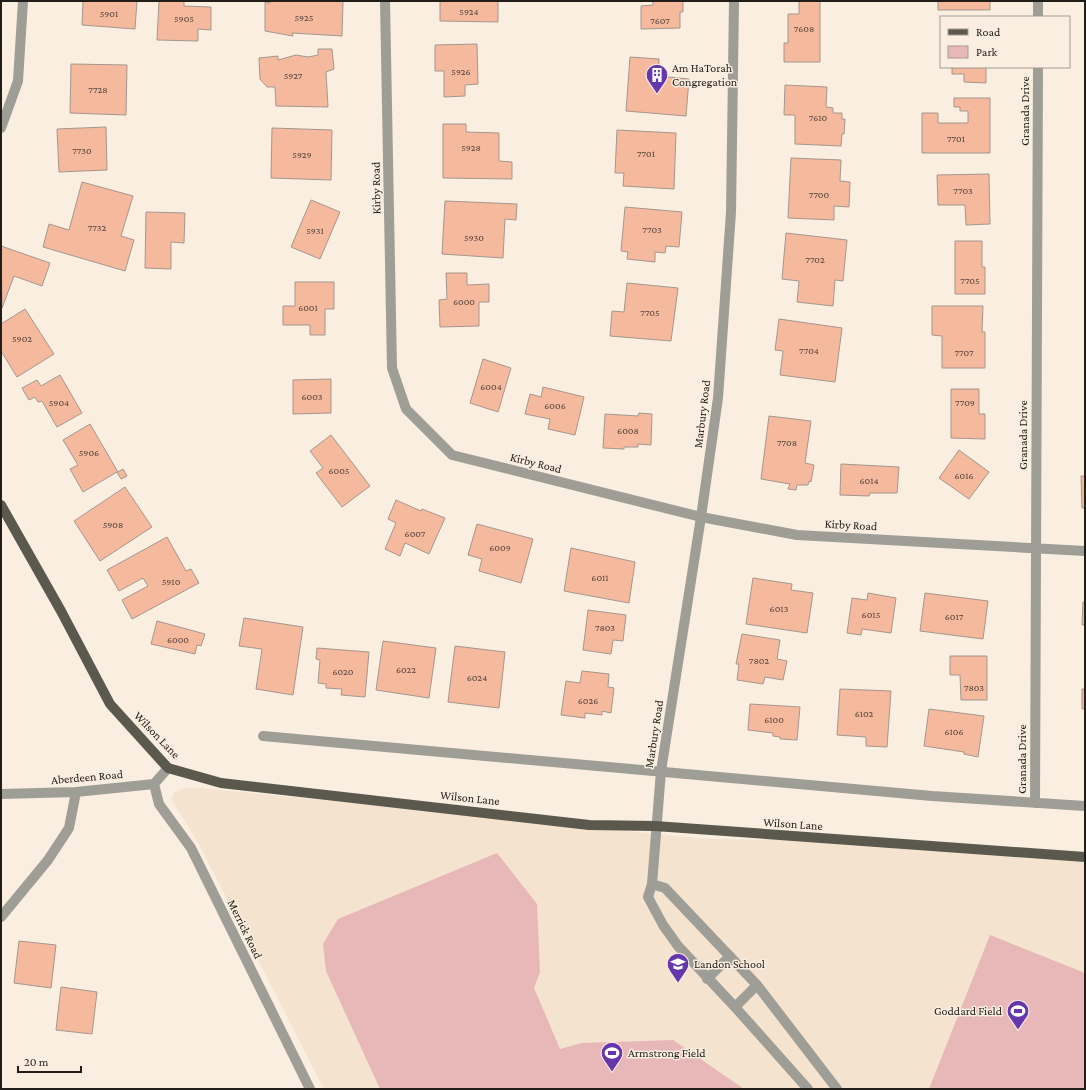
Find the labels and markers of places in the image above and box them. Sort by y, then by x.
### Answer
place label: Am HaTorah Congregation [672,61,738,89]
building icon: Am HaTorah Congregation [644,62,670,95]
school or university icon: Landon School [665,951,691,984]
place label: Landon School [694,957,765,971]
sports icon: Goddard Field [1005,998,1031,1031]
place label: Goddard Field [934,1004,1003,1018]
sports icon: Armstrong Field [599,1040,625,1073]
place label: Armstrong Field [628,1046,706,1060]

